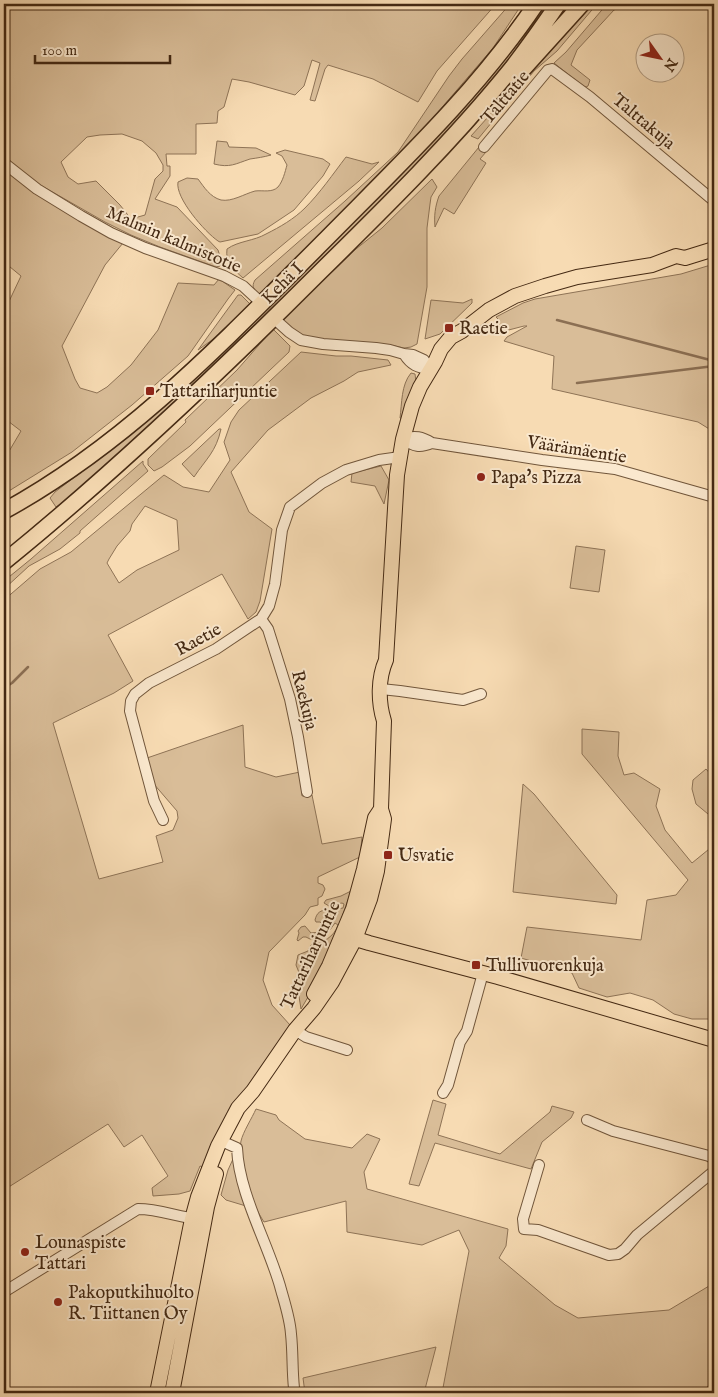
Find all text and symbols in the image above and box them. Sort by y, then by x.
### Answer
scale bar [35,32,170,64]
north arrow [636,32,686,82]
text: 100 m [42,41,78,60]
text: N [659,54,681,75]
street label: Talttatie [477,66,535,130]
street label: Talttakuja [607,89,680,155]
street label: Malmin kalmistotie [103,202,244,279]
street label: Kehä I [257,258,309,310]
place label: Raetie [459,318,508,341]
marker: Raetie [443,322,455,334]
place label: Tattariharjuntie [160,381,277,404]
marker: Tattariharjuntie [144,385,156,397]
street label: Väärämäentie [524,431,628,470]
place label: Papa's Pizza [491,467,582,490]
marker: Papa's Pizza [475,471,487,483]
street label: Raetie [172,618,226,662]
street label: Raekuja [285,668,322,733]
place label: Usvatie [398,845,454,868]
marker: Usvatie [382,849,394,861]
street label: Tattariharjuntie [276,898,347,1014]
place label: Tullivuorenkuja [486,955,604,978]
marker: Tullivuorenkuja [470,959,482,971]
place label: Lounaspiste Tattari [35,1232,126,1276]
marker: Lounaspiste Tattari [19,1246,31,1258]
place label: Pakoputkihuolto R. Tiittanen Oy [68,1282,194,1326]
marker: Pakoputkihuolto R. Tiittanen Oy [52,1296,64,1308]

